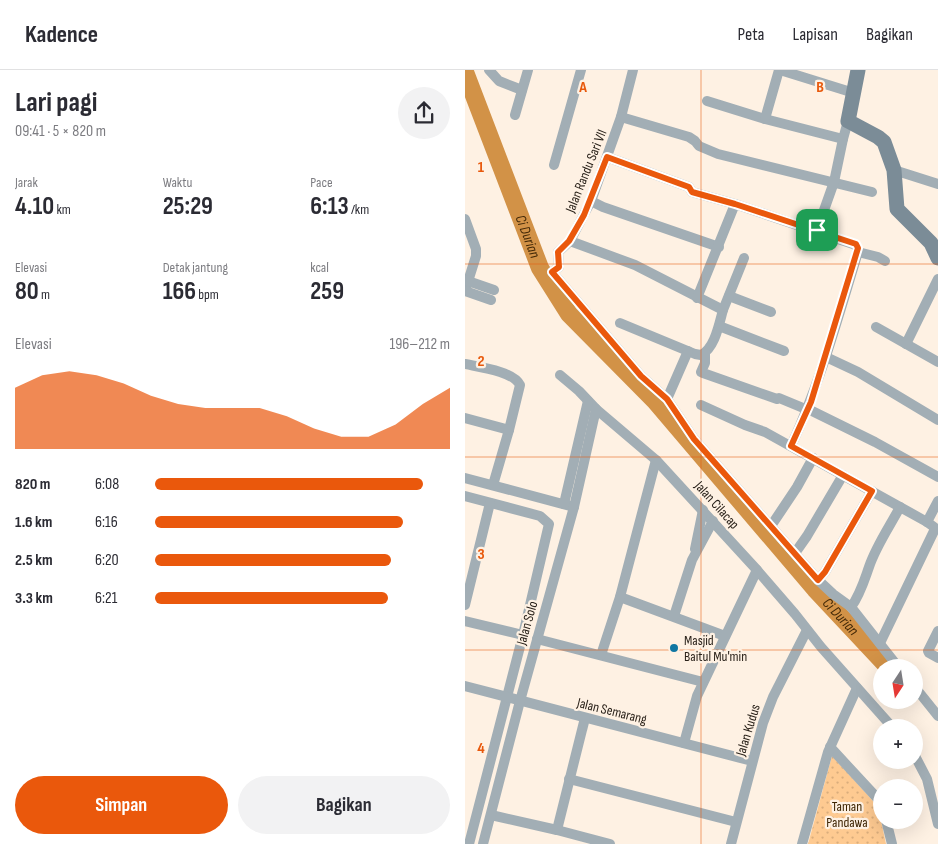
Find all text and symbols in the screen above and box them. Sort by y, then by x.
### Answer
text: Kadence [25,20,98,49]
text: Peta [737,24,765,45]
text: Lapisan [793,24,838,45]
text: Bagikan [866,24,913,45]
text: A [578,78,587,97]
text: B [816,78,824,97]
text: Lari pagi [15,86,97,119]
button: share [398,87,450,139]
text: 09:41 · 5 × 820 m [15,122,106,141]
street label: Jalan Randu Sari VII [561,127,610,216]
text: 1 [478,158,485,177]
text: Jarak [15,174,38,191]
text: Waktu [163,174,192,191]
text: Pace [310,174,333,191]
text: 4.10 [15,191,54,222]
text: 25:29 [163,191,213,222]
text: 6:13 [310,191,349,222]
text: km [54,201,71,218]
text: /km [349,201,369,218]
pin [796,209,838,251]
water label: Ci Durian [511,212,545,261]
icon: arrive [803,216,831,244]
text: Elevasi [15,259,47,276]
text: Detak jantung [163,259,228,276]
text: kcal [310,259,329,276]
text: 80 [15,276,39,307]
text: 166 [163,276,196,307]
text: 259 [310,276,344,307]
text: m [39,286,50,303]
text: bpm [196,286,219,303]
text: Elevasi [15,335,52,354]
text: 196–212 m [390,335,450,354]
text: 2 [477,352,485,371]
text: 820 m [15,475,50,494]
text: 6:08 [95,475,119,494]
street label: Jalan Cilacap [690,477,743,533]
text: 1.6 km [15,513,52,532]
text: 6:16 [95,513,118,532]
text: 3 [477,545,485,564]
text: 2.5 km [15,551,53,570]
text: 6:20 [95,551,119,570]
text: 3.3 km [15,589,53,608]
text: 6:21 [95,589,117,608]
water label: Ci Durian [818,594,863,639]
street label: Jalan Solo [512,599,541,648]
place label: Masjid Baitul Mu'min [684,632,747,665]
marker: Masjid Baitul Mu'min [668,642,680,654]
north arrow [873,659,923,709]
map controls [873,659,923,829]
street label: Jalan Semarang [574,694,649,728]
street label: Jalan Kudus [732,702,764,759]
button: + [873,719,923,769]
text: 4 [477,739,485,758]
button: Simpan [15,776,228,834]
button: Bagikan [238,776,450,834]
button: − [873,779,923,829]
park label: Taman Pandawa [826,798,868,831]

